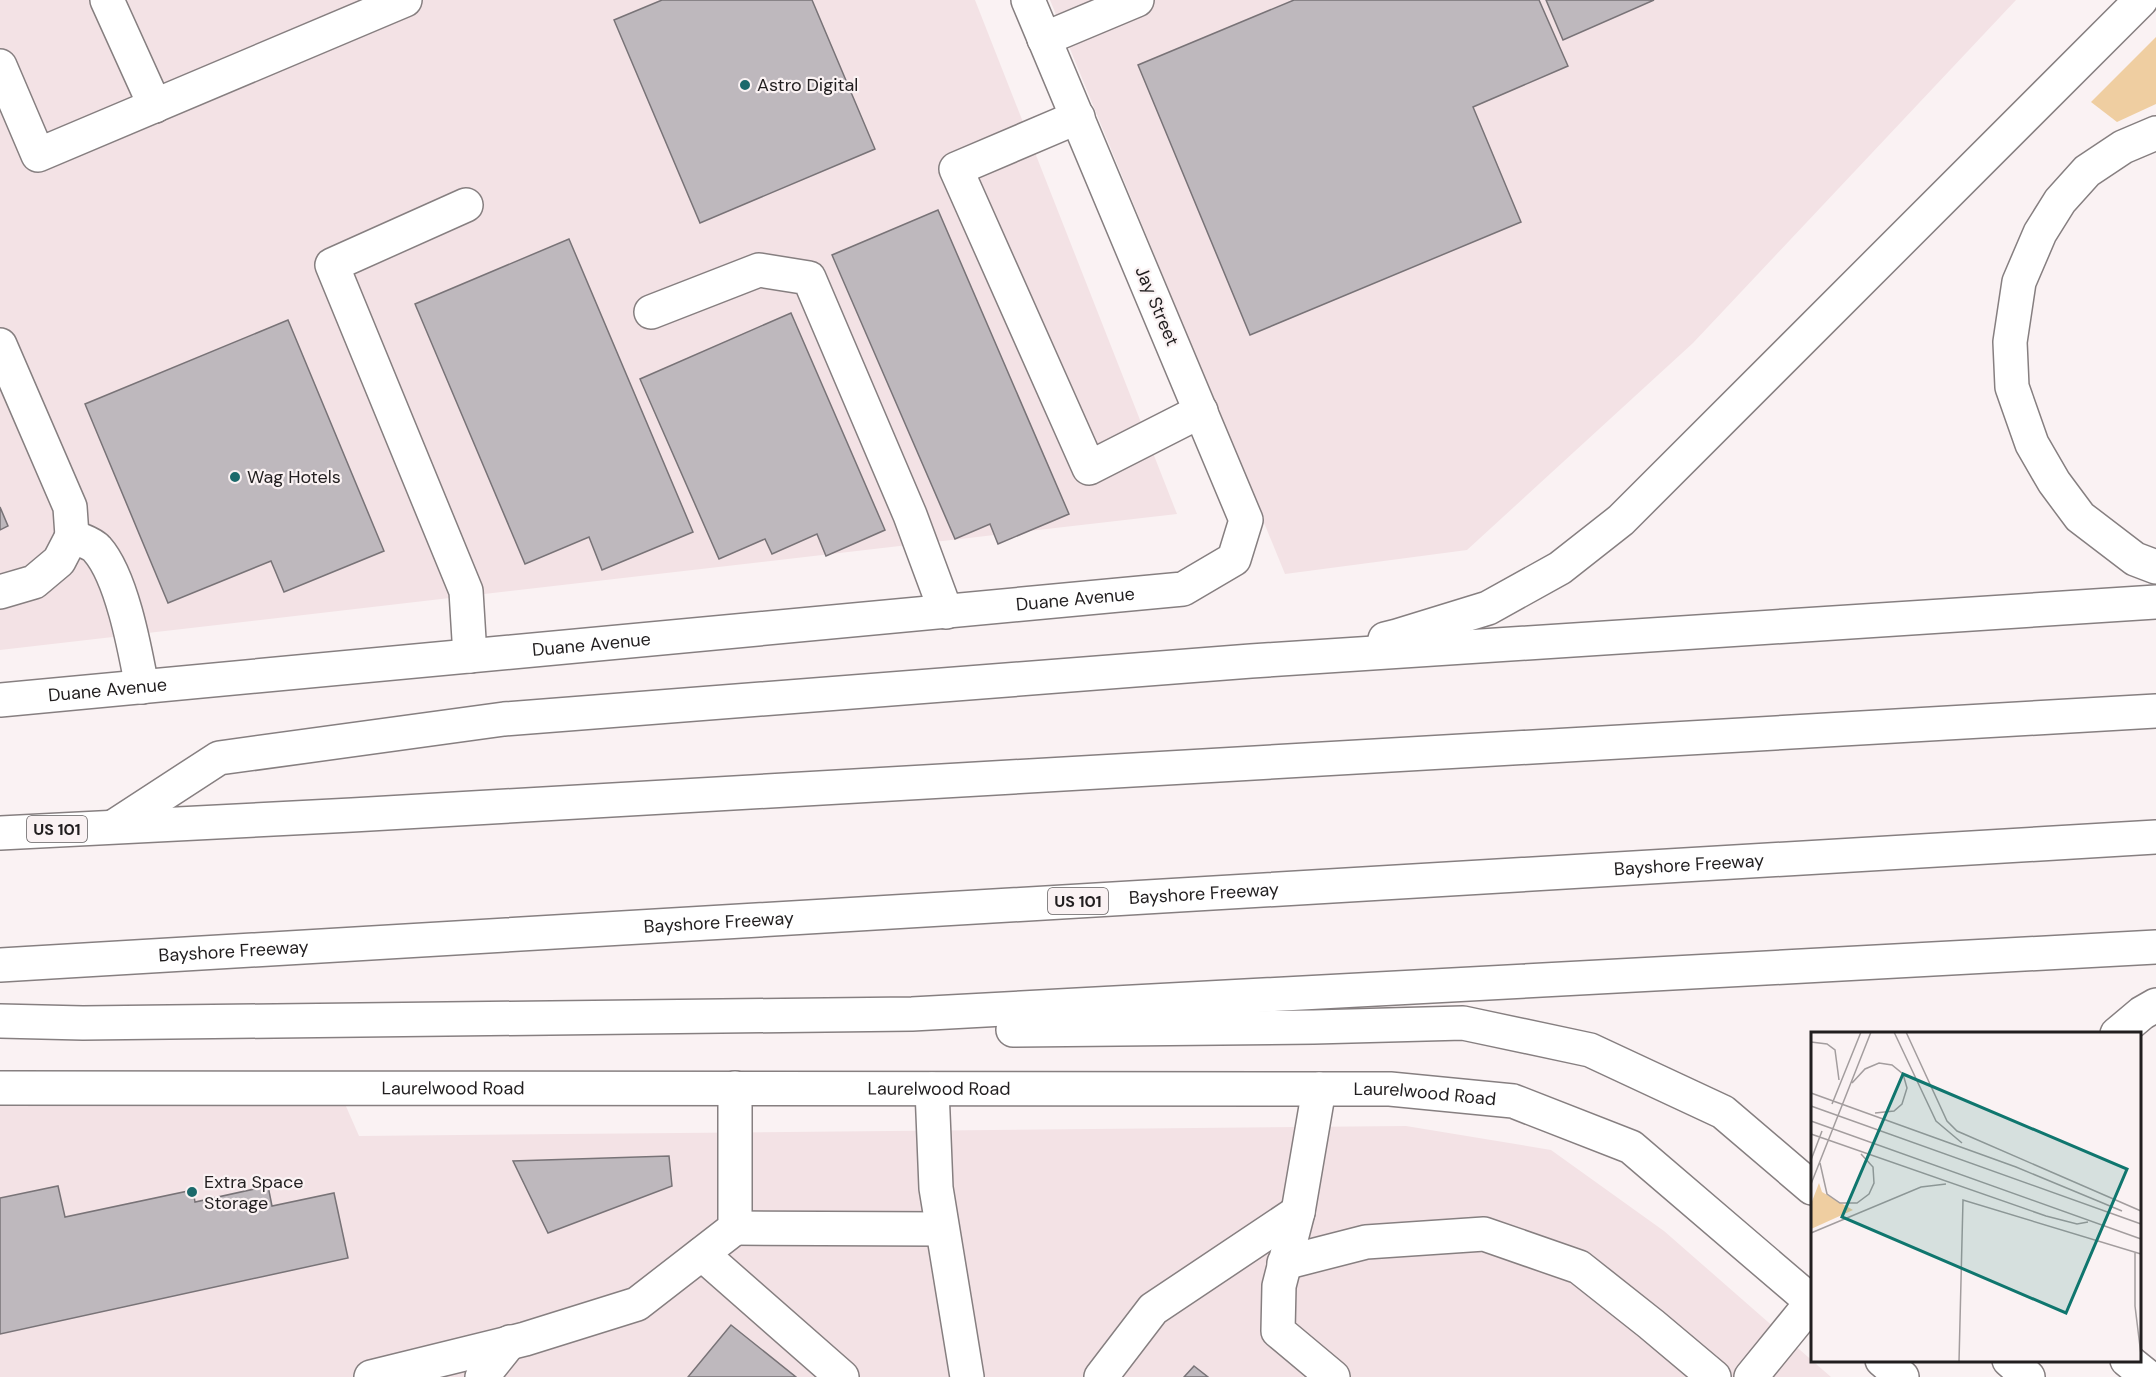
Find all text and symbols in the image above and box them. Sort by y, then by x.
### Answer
place label: Astro Digital [757,73,858,97]
marker: Astro Digital [738,78,752,92]
street label: Jay Street [1129,262,1185,350]
place label: Wag Hotels [247,465,341,489]
marker: Wag Hotels [228,470,242,484]
street label: Duane Avenue [1015,582,1136,617]
street label: Duane Avenue [531,627,652,662]
street label: Duane Avenue [47,672,168,707]
road number: US 101 [27,816,87,842]
street label: Bayshore Freeway [1613,848,1765,881]
street label: Bayshore Freeway [1128,877,1280,910]
road number: US 101 [1048,888,1108,914]
street label: Bayshore Freeway [643,906,795,939]
street label: Bayshore Freeway [158,935,309,968]
inset map [1811,1032,2141,1362]
street label: Laurelwood Road [381,1076,525,1100]
street label: Laurelwood Road [867,1077,1011,1101]
street label: Laurelwood Road [1353,1077,1497,1111]
place label: Extra Space Storage [204,1170,303,1215]
marker: Extra Space Storage [185,1185,199,1199]

